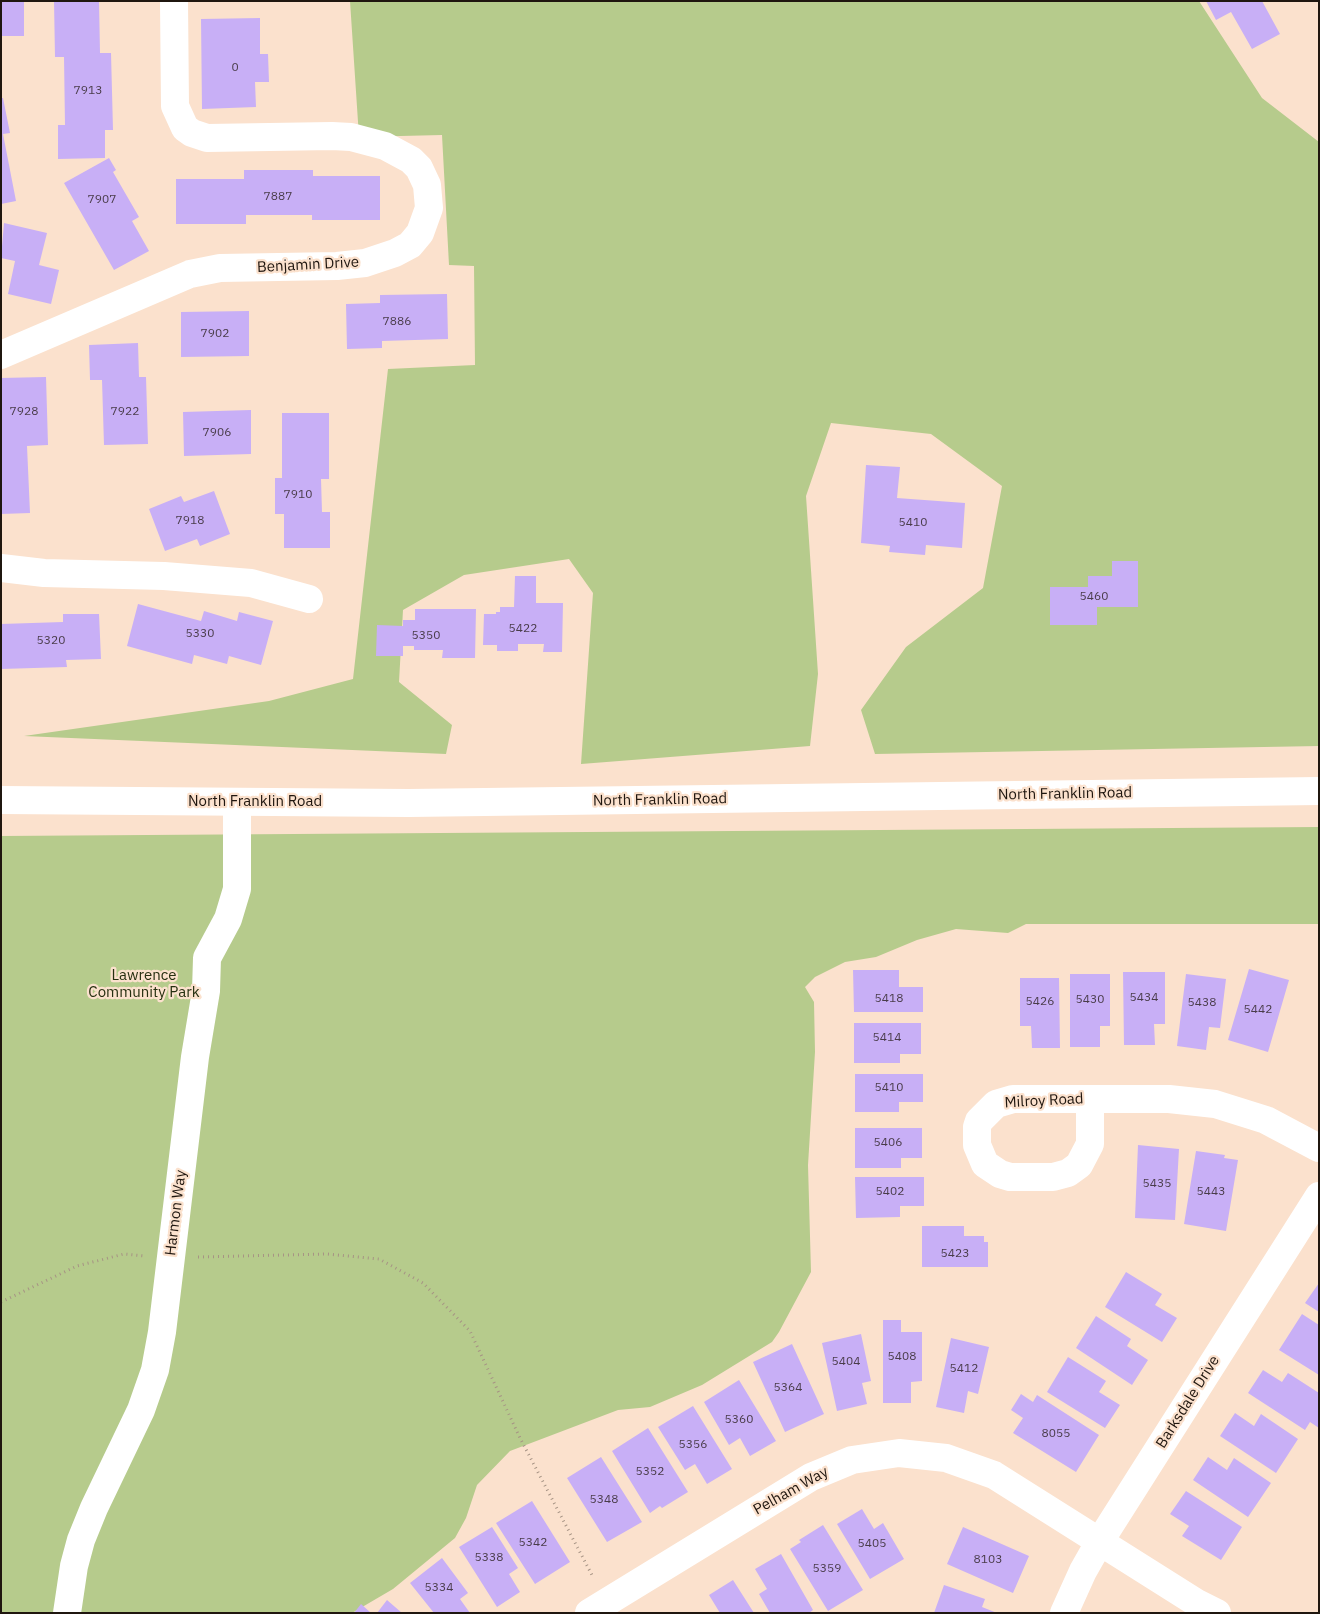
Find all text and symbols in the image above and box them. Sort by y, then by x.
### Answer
house number: 0 [231,61,239,75]
house number: 7913 [74,84,102,98]
house number: 7887 [264,190,292,204]
house number: 7907 [88,193,116,207]
street label: Benjamin Drive [257,253,359,277]
house number: 7886 [383,315,411,329]
house number: 7902 [201,327,229,341]
house number: 7928 [10,405,38,419]
house number: 7922 [111,405,139,419]
house number: 7906 [203,426,231,440]
house number: 7910 [284,488,312,502]
house number: 7918 [176,514,204,528]
house number: 5410 [899,516,927,530]
house number: 5460 [1080,590,1108,604]
house number: 5422 [509,622,537,636]
house number: 5330 [186,627,214,641]
house number: 5350 [412,629,440,643]
house number: 5320 [37,634,65,648]
street label: North Franklin Road [998,784,1132,804]
street label: North Franklin Road [593,790,727,810]
street label: North Franklin Road [188,793,322,811]
park label: Lawrence Community Park [88,967,200,1002]
house number: 5434 [1130,991,1158,1005]
house number: 5418 [875,992,903,1006]
house number: 5430 [1076,993,1104,1007]
house number: 5426 [1026,995,1054,1009]
house number: 5438 [1188,996,1216,1010]
house number: 5442 [1244,1003,1272,1017]
house number: 5414 [873,1031,901,1045]
house number: 5410 [875,1081,903,1095]
street label: Milroy Road [1004,1090,1084,1112]
house number: 5406 [874,1136,902,1150]
street label: Harmon Way [162,1169,190,1257]
house number: 5435 [1143,1177,1171,1191]
house number: 5402 [876,1185,904,1199]
house number: 5443 [1197,1185,1225,1199]
house number: 5423 [941,1247,969,1261]
house number: 5408 [888,1350,916,1364]
street label: Barksdale Drive [1152,1352,1224,1452]
house number: 5404 [832,1355,860,1369]
house number: 5412 [950,1362,978,1376]
house number: 5364 [774,1381,802,1395]
house number: 5360 [725,1413,753,1427]
house number: 8055 [1042,1427,1070,1441]
house number: 5356 [679,1438,707,1452]
street label: Pelham Way [750,1463,832,1519]
house number: 5352 [636,1465,664,1479]
house number: 5348 [590,1493,618,1507]
house number: 5342 [519,1536,547,1550]
house number: 5405 [858,1537,886,1551]
house number: 5338 [475,1551,503,1565]
house number: 8103 [974,1553,1002,1567]
house number: 5359 [813,1562,841,1576]
house number: 5334 [425,1581,453,1595]

